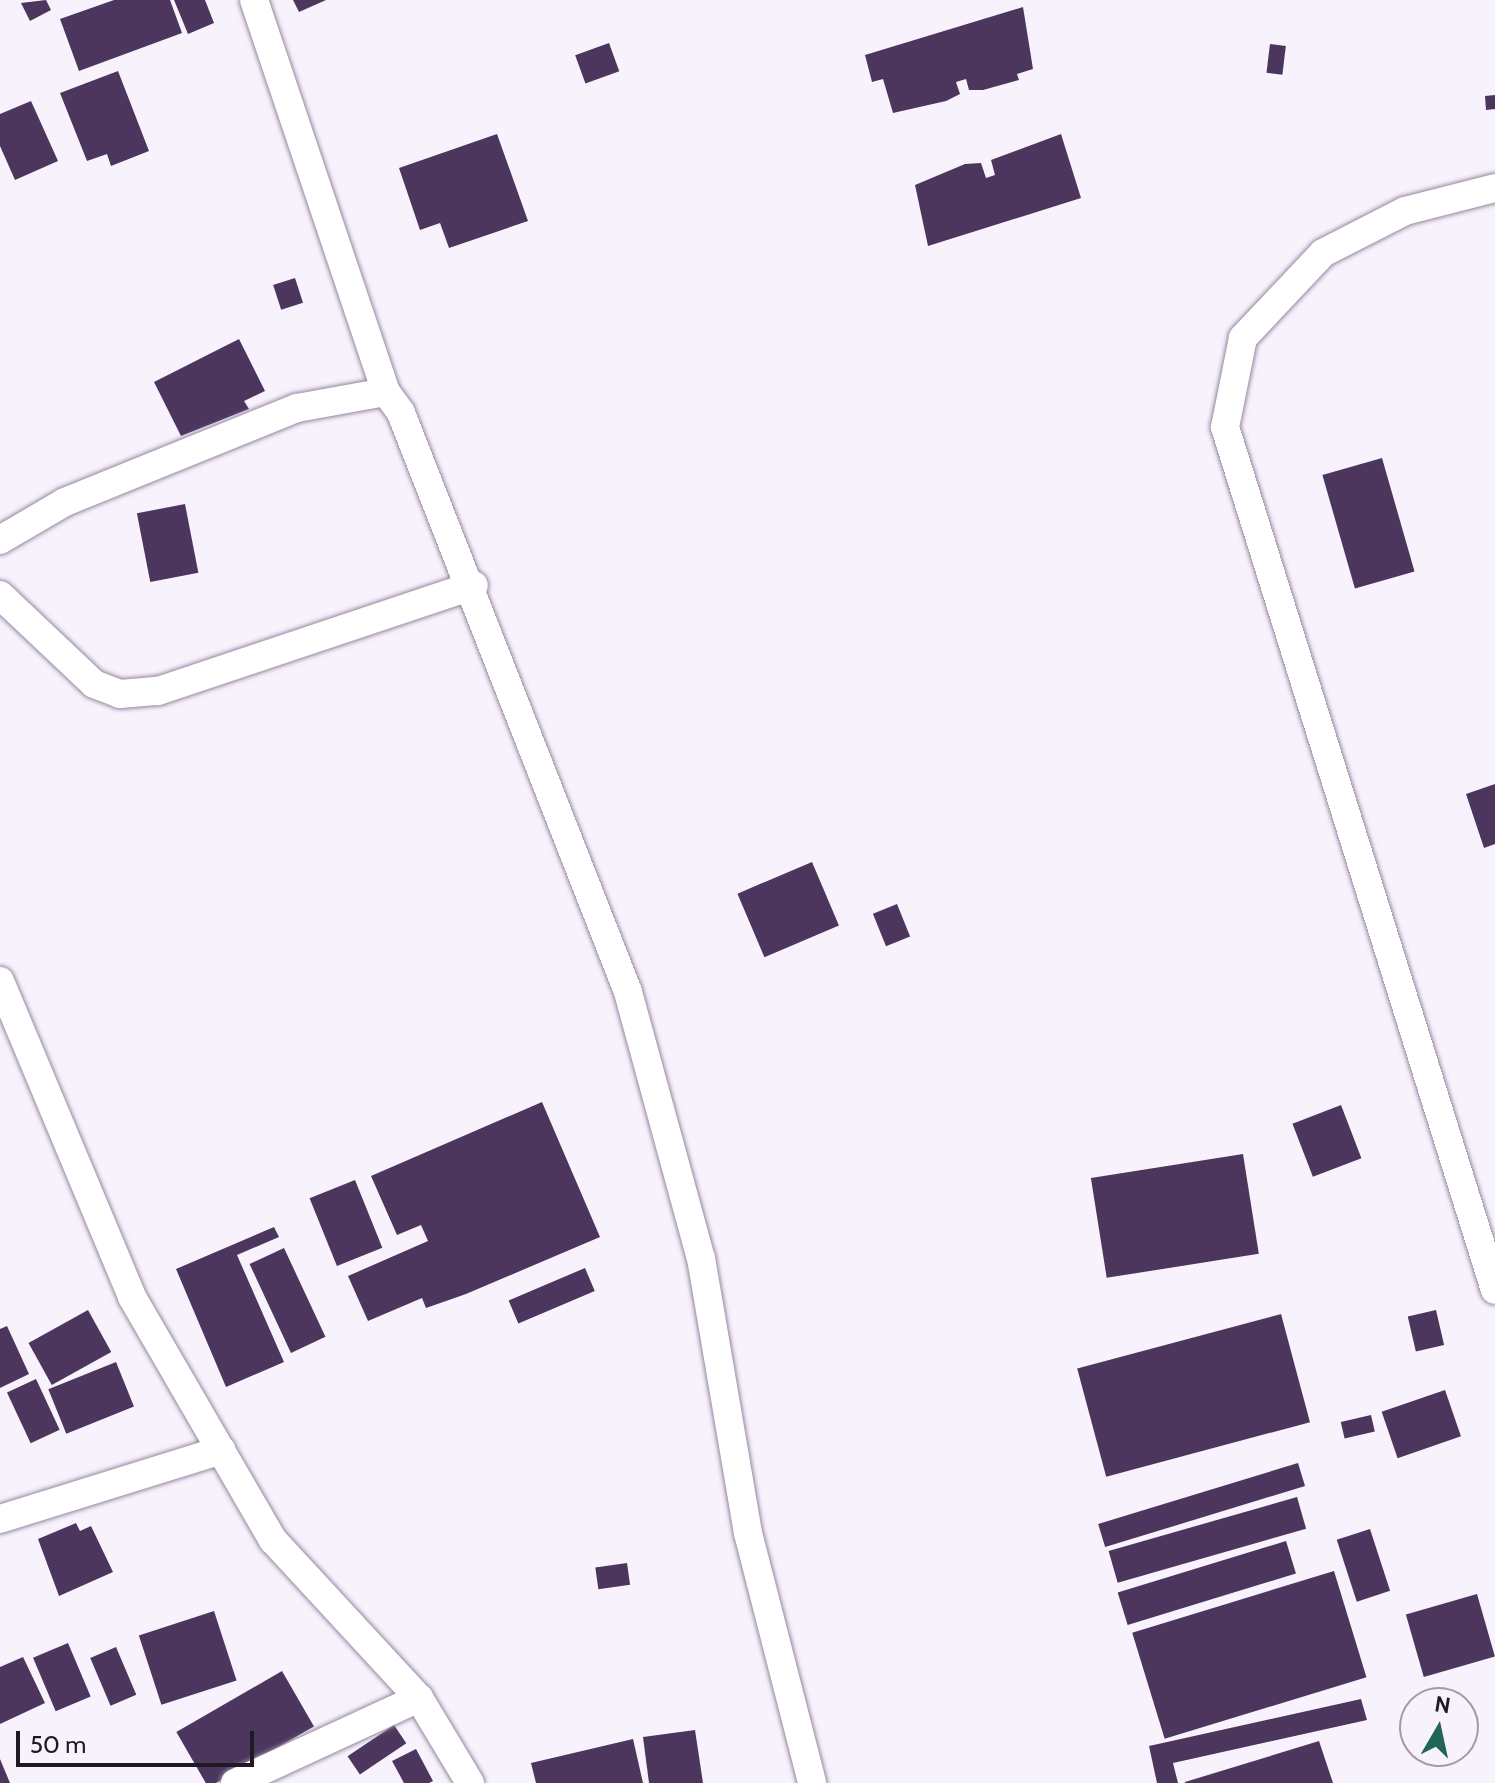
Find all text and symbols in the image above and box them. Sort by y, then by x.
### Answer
north arrow [1399,1687,1479,1767]
text: N [1433,1690,1452,1719]
scale bar [20,1715,258,1765]
text: 50 m [30,1730,86,1759]

